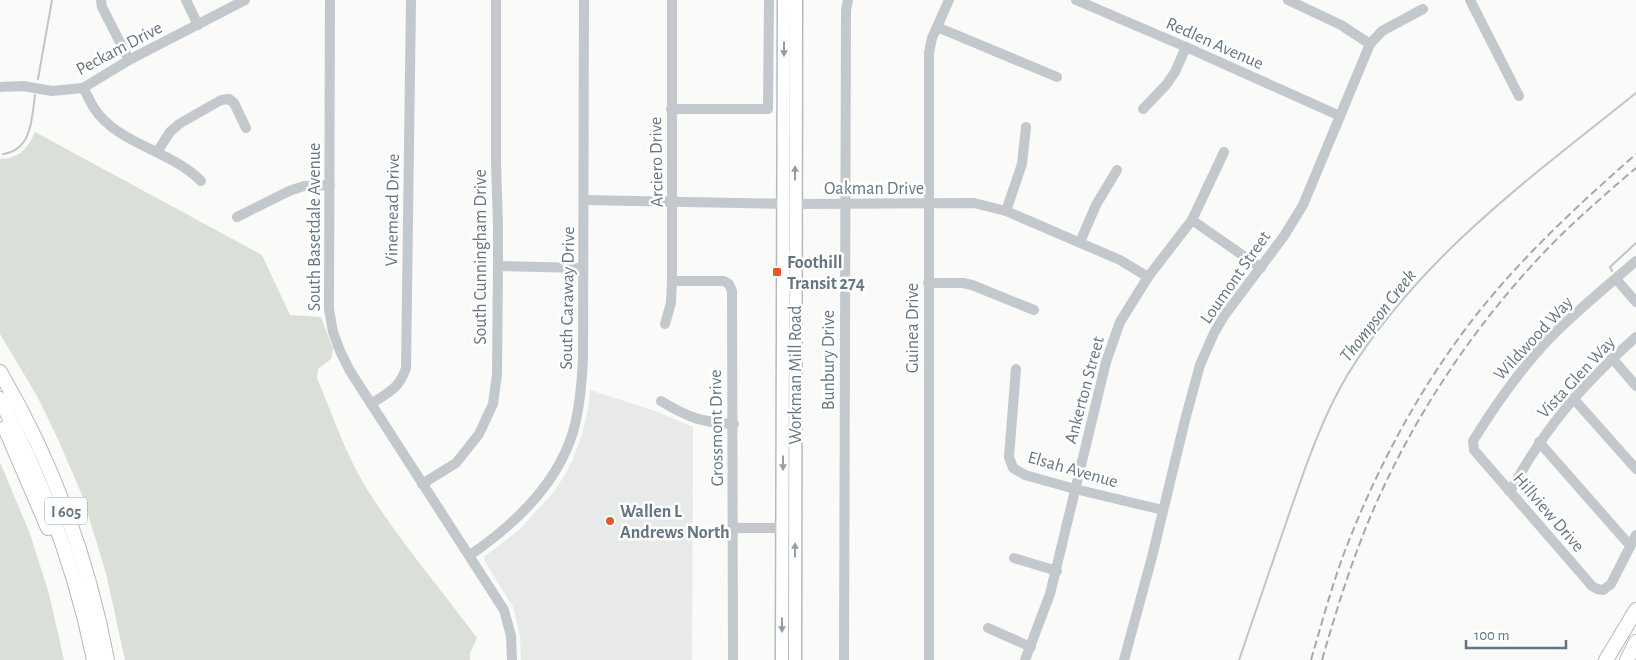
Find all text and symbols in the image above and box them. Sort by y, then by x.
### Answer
street label: Redlen Avenue [1163,14,1266,73]
street label: Peckam Drive [73,19,165,79]
one-way arrow [780,41,788,57]
street label: Arciero Drive [647,117,667,207]
street label: South Basetdale Avenue [306,143,324,311]
street label: Vinemead Drive [383,153,403,267]
one-way arrow [791,165,799,181]
street label: South Cunningham Drive [472,169,490,345]
street label: Oakman Drive [824,180,924,198]
street label: South Caraway Drive [558,226,578,370]
street label: Loumont Street [1197,228,1274,327]
place label: Foothill Transit 274 [787,254,865,293]
marker: Foothill Transit 274 [771,266,783,278]
water label: Thompson Creek [1336,266,1420,366]
street label: Guinea Drive [904,283,922,373]
street label: Wildwood Way [1491,293,1577,384]
street label: Workman Mill Road [787,306,805,445]
street label: Bunbury Drive [820,310,838,410]
street label: Vista Glen Way [1534,333,1619,422]
street label: Ankerton Street [1062,334,1108,446]
street label: Grossmont Drive [707,369,727,487]
street label: Elsah Avenue [1026,449,1120,491]
one-way arrow [778,455,786,471]
street label: Hillview Drive [1509,470,1587,556]
road number: I 605 [45,498,87,524]
place label: Wallen L Andrews North [620,503,730,542]
marker: Wallen L Andrews North [604,515,616,527]
one-way arrow [791,542,799,558]
one-way arrow [778,617,786,633]
scale bar [1466,618,1566,650]
text: 100 m [1474,628,1509,643]

